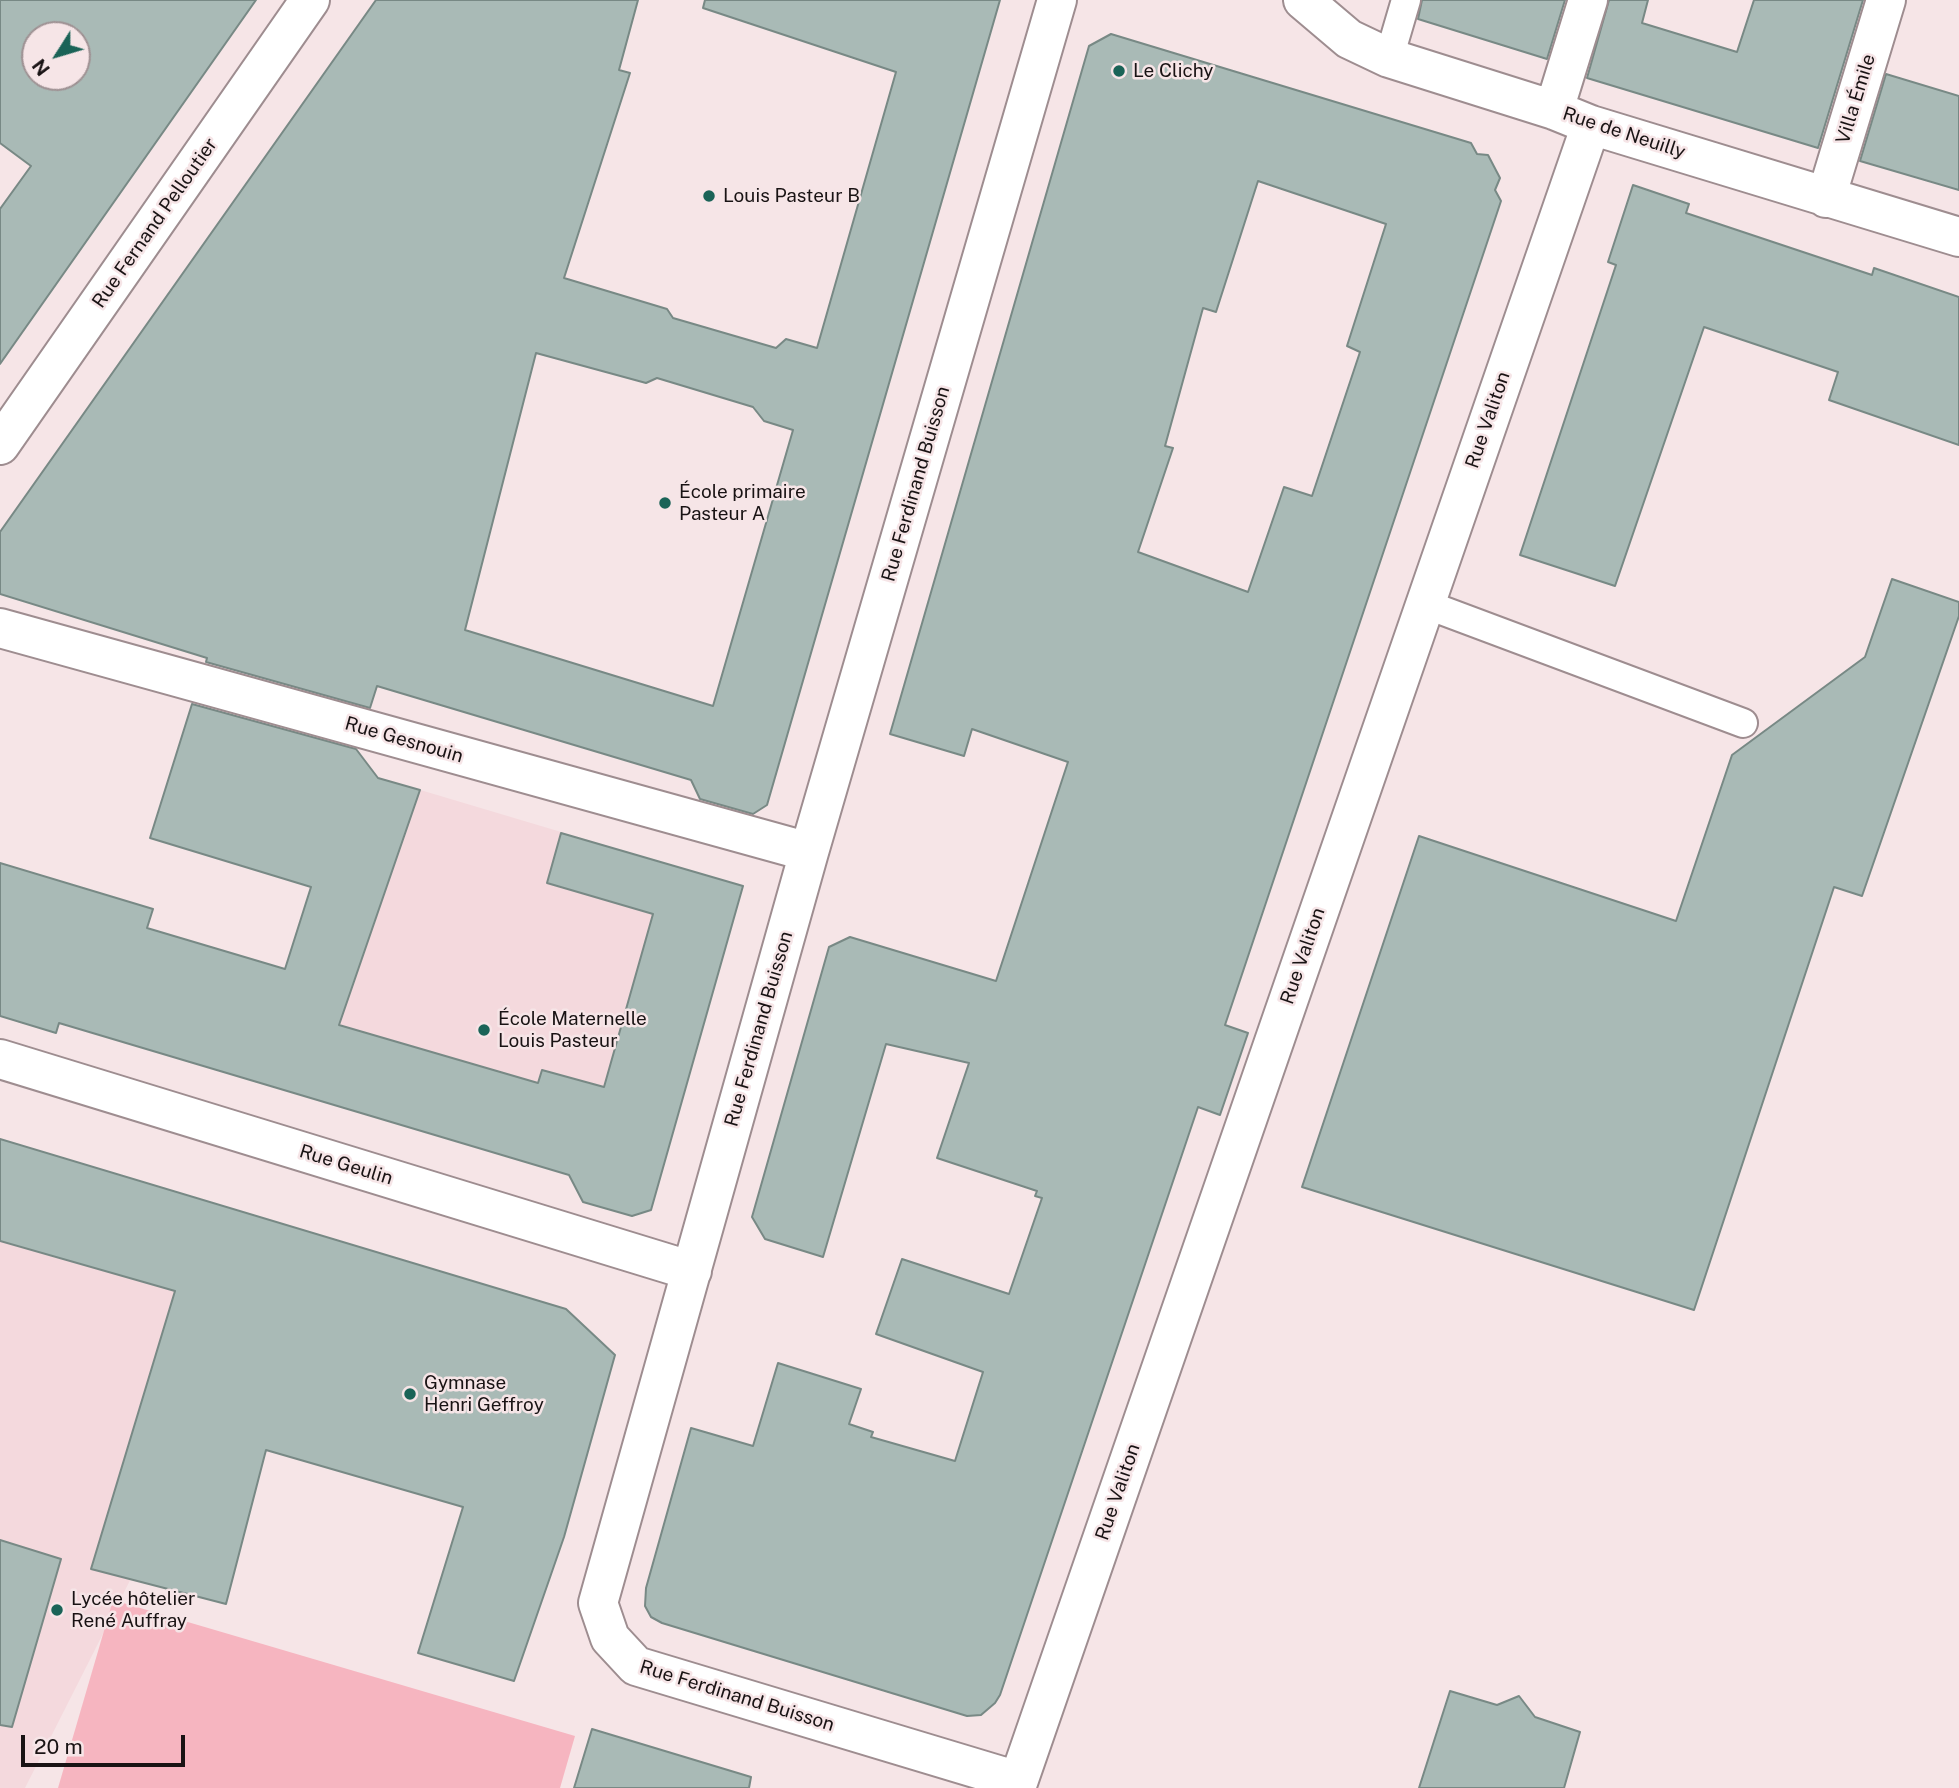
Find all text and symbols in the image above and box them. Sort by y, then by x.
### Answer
north arrow [21,21,91,91]
street label: Villa Émile [1832,51,1880,147]
text: N [28,55,54,80]
place label: Le Clichy [1133,60,1213,82]
marker: Le Clichy [1111,63,1127,79]
street label: Rue de Neuilly [1560,102,1688,164]
street label: Rue Fernand Pelloutier [88,134,222,312]
place label: Louis Pasteur B [723,185,860,207]
marker: Louis Pasteur B [701,188,717,204]
street label: Rue Valiton [1461,369,1515,471]
street label: Rue Ferdinand Buisson [877,384,955,584]
place label: École primaire Pasteur A [679,481,806,525]
marker: École primaire Pasteur A [657,495,673,511]
street label: Rue Gesnouin [342,712,466,768]
street label: Rue Valiton [1276,905,1330,1007]
street label: Rue Ferdinand Buisson [720,929,798,1129]
place label: École Maternelle Louis Pasteur [498,1008,647,1052]
marker: École Maternelle Louis Pasteur [476,1022,492,1038]
street label: Rue Geulin [297,1140,395,1190]
place label: Gymnase Henri Geffroy [424,1372,544,1416]
marker: Gymnase Henri Geffroy [402,1386,418,1402]
street label: Rue Valiton [1091,1441,1145,1543]
place label: Lycée hôtelier René Auffray [71,1588,195,1632]
marker: Lycée hôtelier René Auffray [49,1602,65,1618]
street label: Rue Ferdinand Buisson [637,1656,837,1736]
scale bar [24,1722,189,1766]
text: 20 m [34,1734,83,1759]

